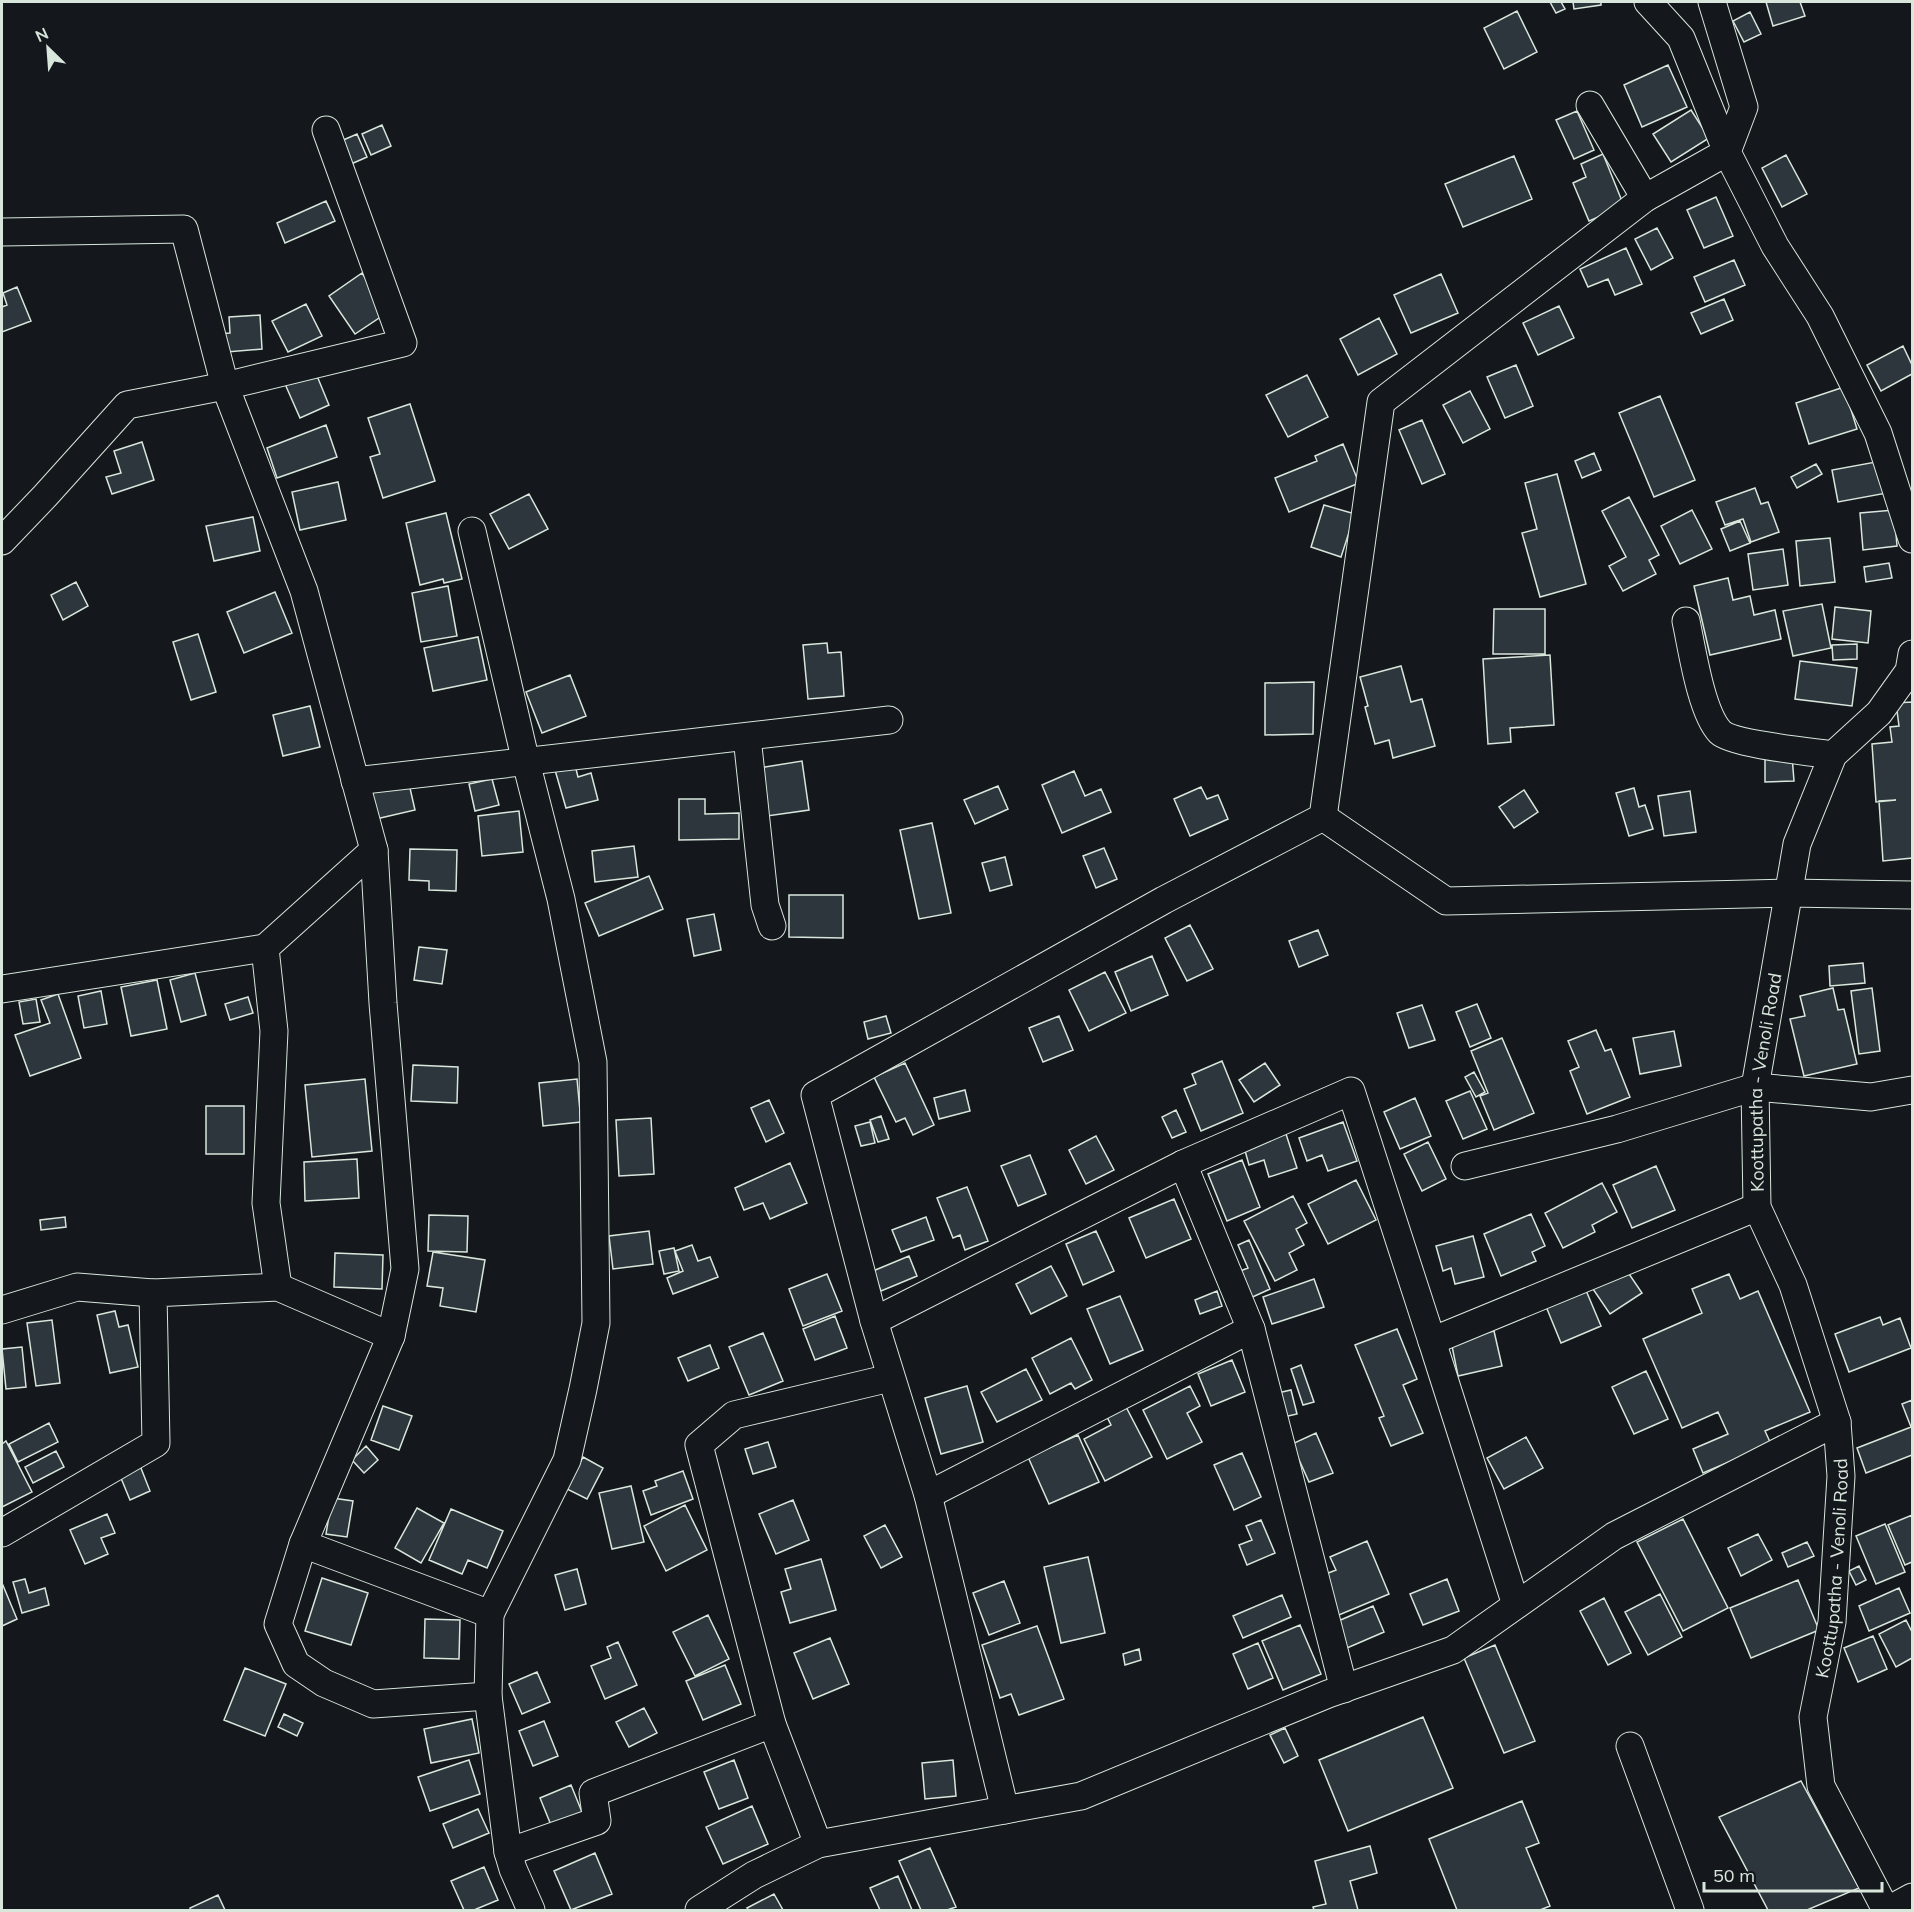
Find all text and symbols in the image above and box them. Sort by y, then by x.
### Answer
north arrow [18,18,78,78]
text: N [32,23,51,46]
street label: Koottupatha - Venoli Road [1743,971,1786,1192]
street label: Koottupatha - Venoli Road [1810,1458,1853,1680]
scale bar [1704,1855,1882,1893]
text: 50 m [1713,1864,1755,1887]

